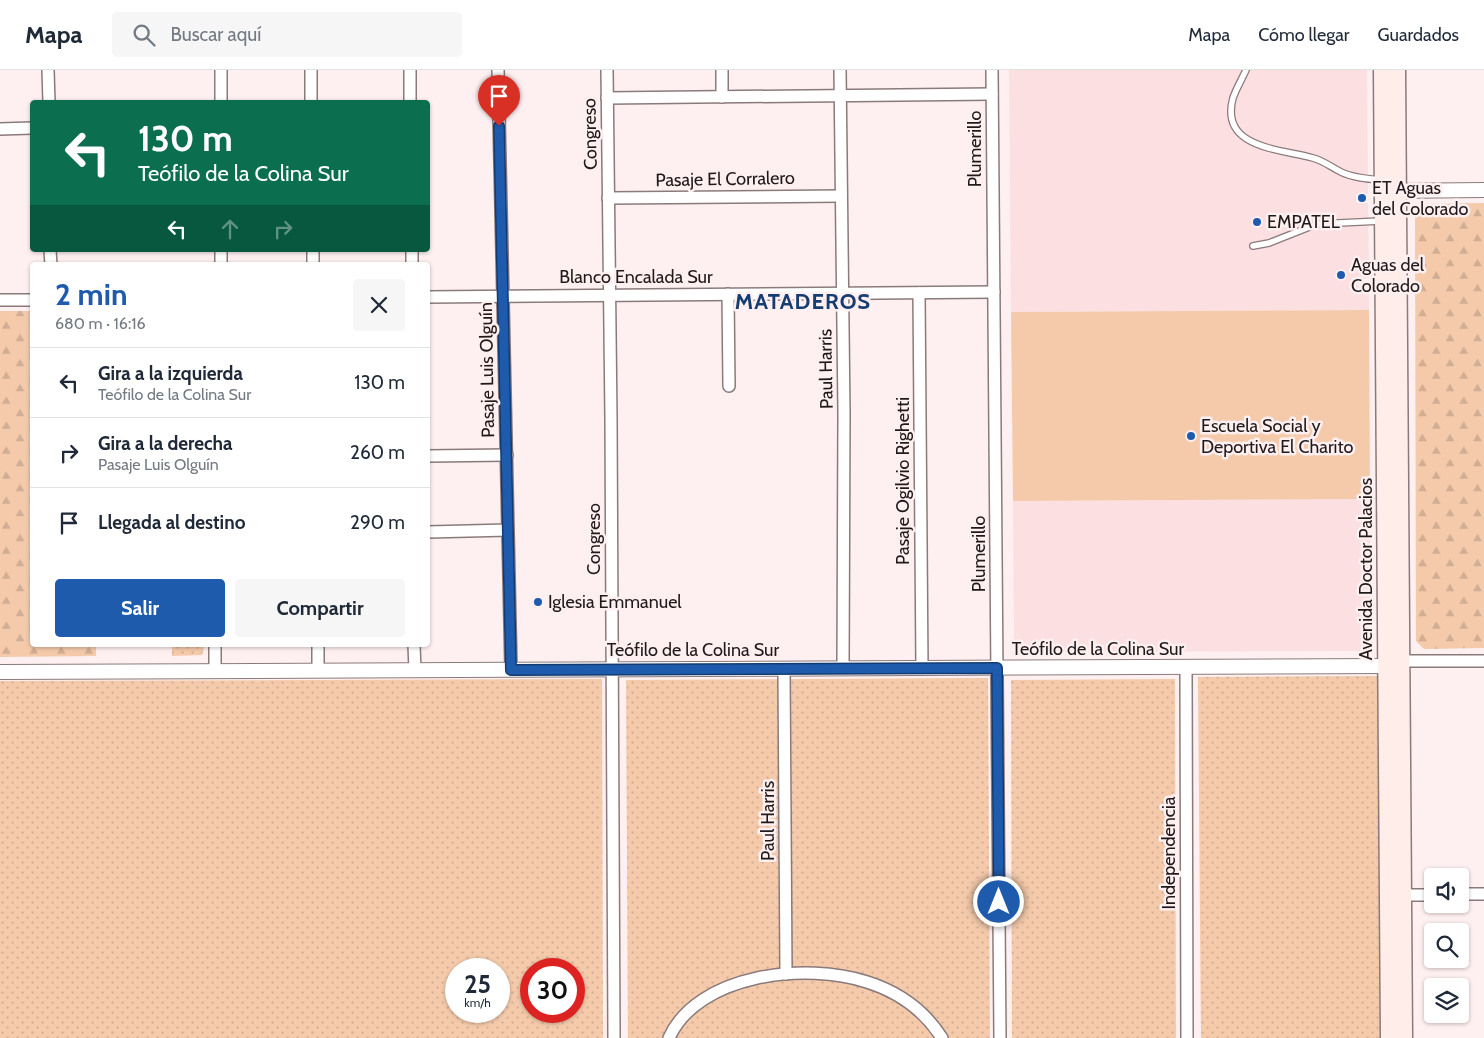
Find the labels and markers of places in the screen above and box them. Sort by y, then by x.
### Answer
pin [478,75,520,126]
place label: ET Aguas del Colorado [1372,177,1468,220]
marker: ET Aguas del Colorado [1356,192,1368,204]
place label: EMPATEL [1267,211,1340,233]
marker: EMPATEL [1251,216,1263,228]
place label: Aguas del Colorado [1351,254,1425,297]
marker: Aguas del Colorado [1335,269,1347,281]
place label: Escuela Social y Deportiva El Charito [1201,415,1353,458]
marker: Escuela Social y Deportiva El Charito [1185,430,1197,442]
place label: Iglesia Emmanuel [548,591,682,613]
marker: Iglesia Emmanuel [532,596,544,608]

